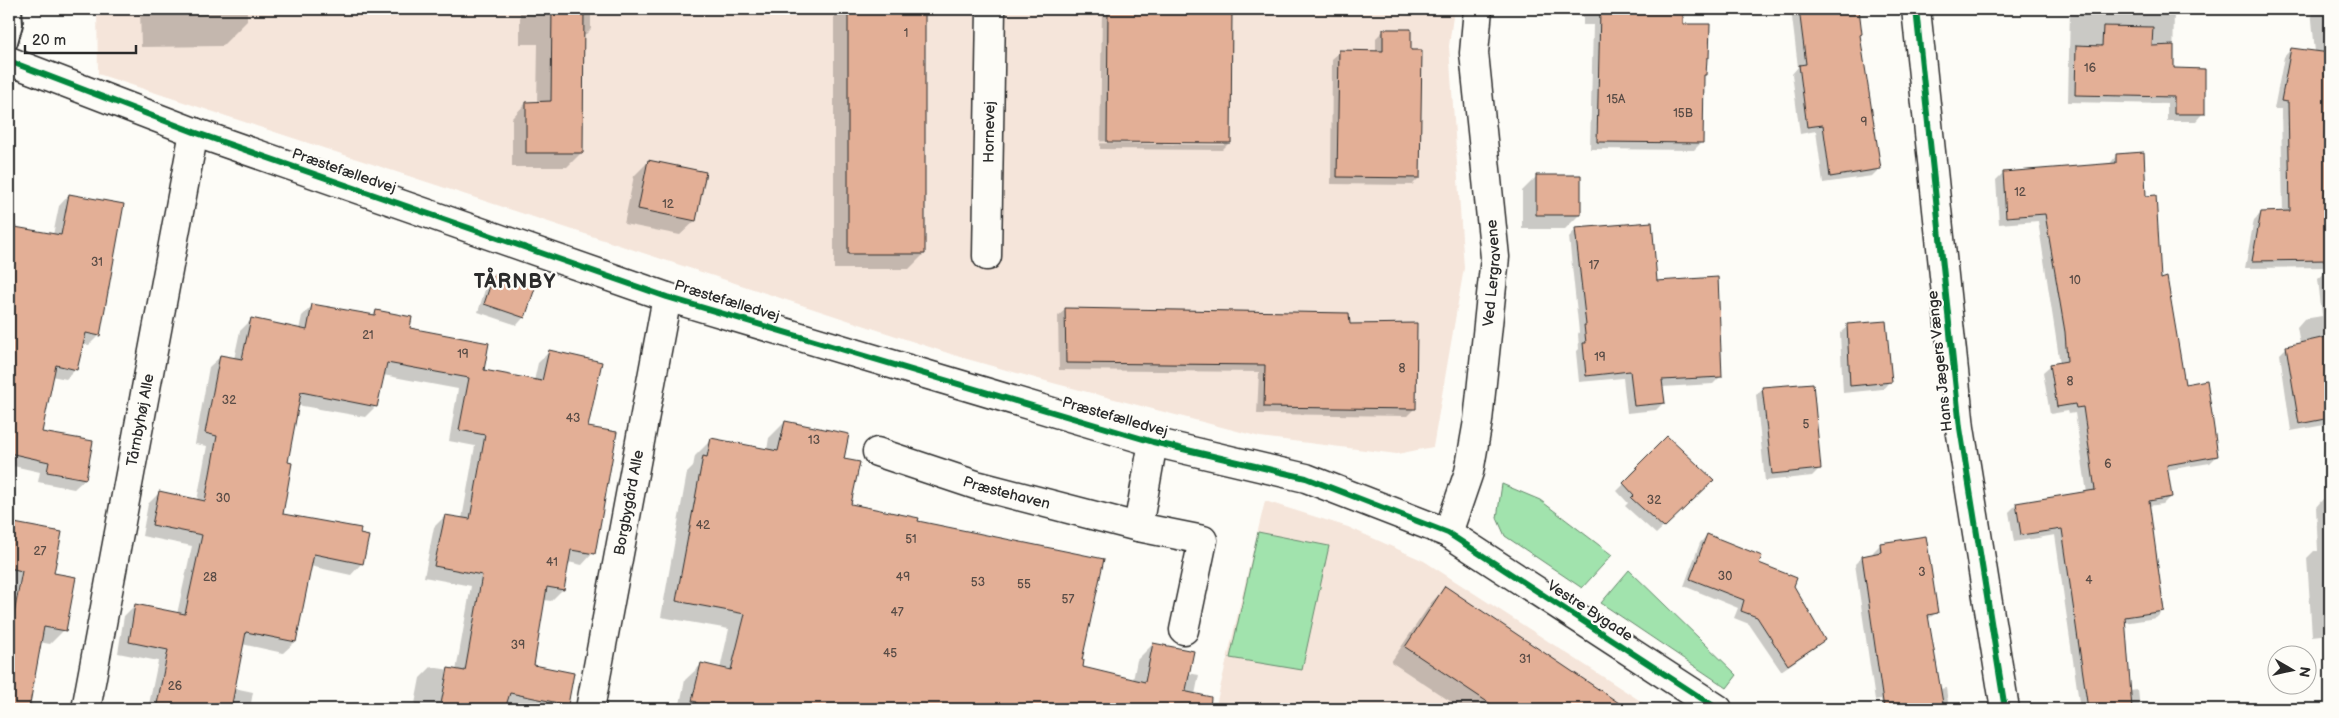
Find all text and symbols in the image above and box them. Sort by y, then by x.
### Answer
scale bar [25,22,136,54]
house number: 1 [904,26,908,41]
text: 20 m [32,31,66,50]
house number: 16 [2084,61,2096,76]
house number: 15A [1607,92,1626,107]
street label: Hornevej [979,101,999,163]
house number: 15B [1673,106,1693,121]
house number: 9 [1861,115,1868,130]
street label: Præstefælledvej [289,144,399,198]
house number: 12 [2014,185,2026,200]
house number: 12 [662,197,674,212]
street label: Ved Lergravene [1478,219,1505,328]
house number: 31 [91,255,103,270]
house number: 17 [1589,258,1599,273]
district label: TÅRNBY [474,267,556,294]
house number: 10 [2069,273,2081,288]
street label: Præstefælledvej [672,276,782,326]
street label: Hans Jægers Vænge [1923,289,1957,432]
house number: 21 [362,328,374,343]
house number: 19 [457,347,469,362]
house number: 19 [1594,350,1606,365]
house number: 8 [1399,361,1406,376]
street label: Tårnbyhøj Alle [122,372,158,468]
house number: 8 [2067,374,2074,389]
house number: 32 [222,393,236,408]
street label: Præstefælledvej [1060,393,1170,441]
house number: 43 [566,411,580,426]
house number: 5 [1803,417,1810,432]
house number: 13 [808,433,820,448]
street label: Borgbygård Alle [609,448,648,557]
house number: 6 [2104,457,2112,472]
street label: Præstehaven [961,472,1052,513]
house number: 30 [216,491,230,506]
house number: 32 [1647,493,1661,508]
house number: 42 [696,518,710,533]
house number: 51 [905,532,917,547]
house number: 27 [34,544,47,559]
house number: 41 [546,555,558,570]
house number: 3 [1918,565,1926,580]
house number: 30 [1718,569,1732,584]
house number: 28 [203,570,217,585]
house number: 49 [896,570,910,585]
house number: 4 [2085,573,2093,588]
house number: 53 [971,575,985,590]
street label: Vestre Bygade [1544,576,1637,646]
house number: 55 [1017,577,1031,592]
house number: 57 [1062,592,1074,607]
house number: 47 [890,605,904,620]
house number: 39 [511,638,525,653]
house number: 45 [883,646,897,661]
north arrow [2266,646,2316,696]
house number: 31 [1519,652,1531,667]
text: N [2295,665,2314,678]
house number: 26 [168,679,182,694]

